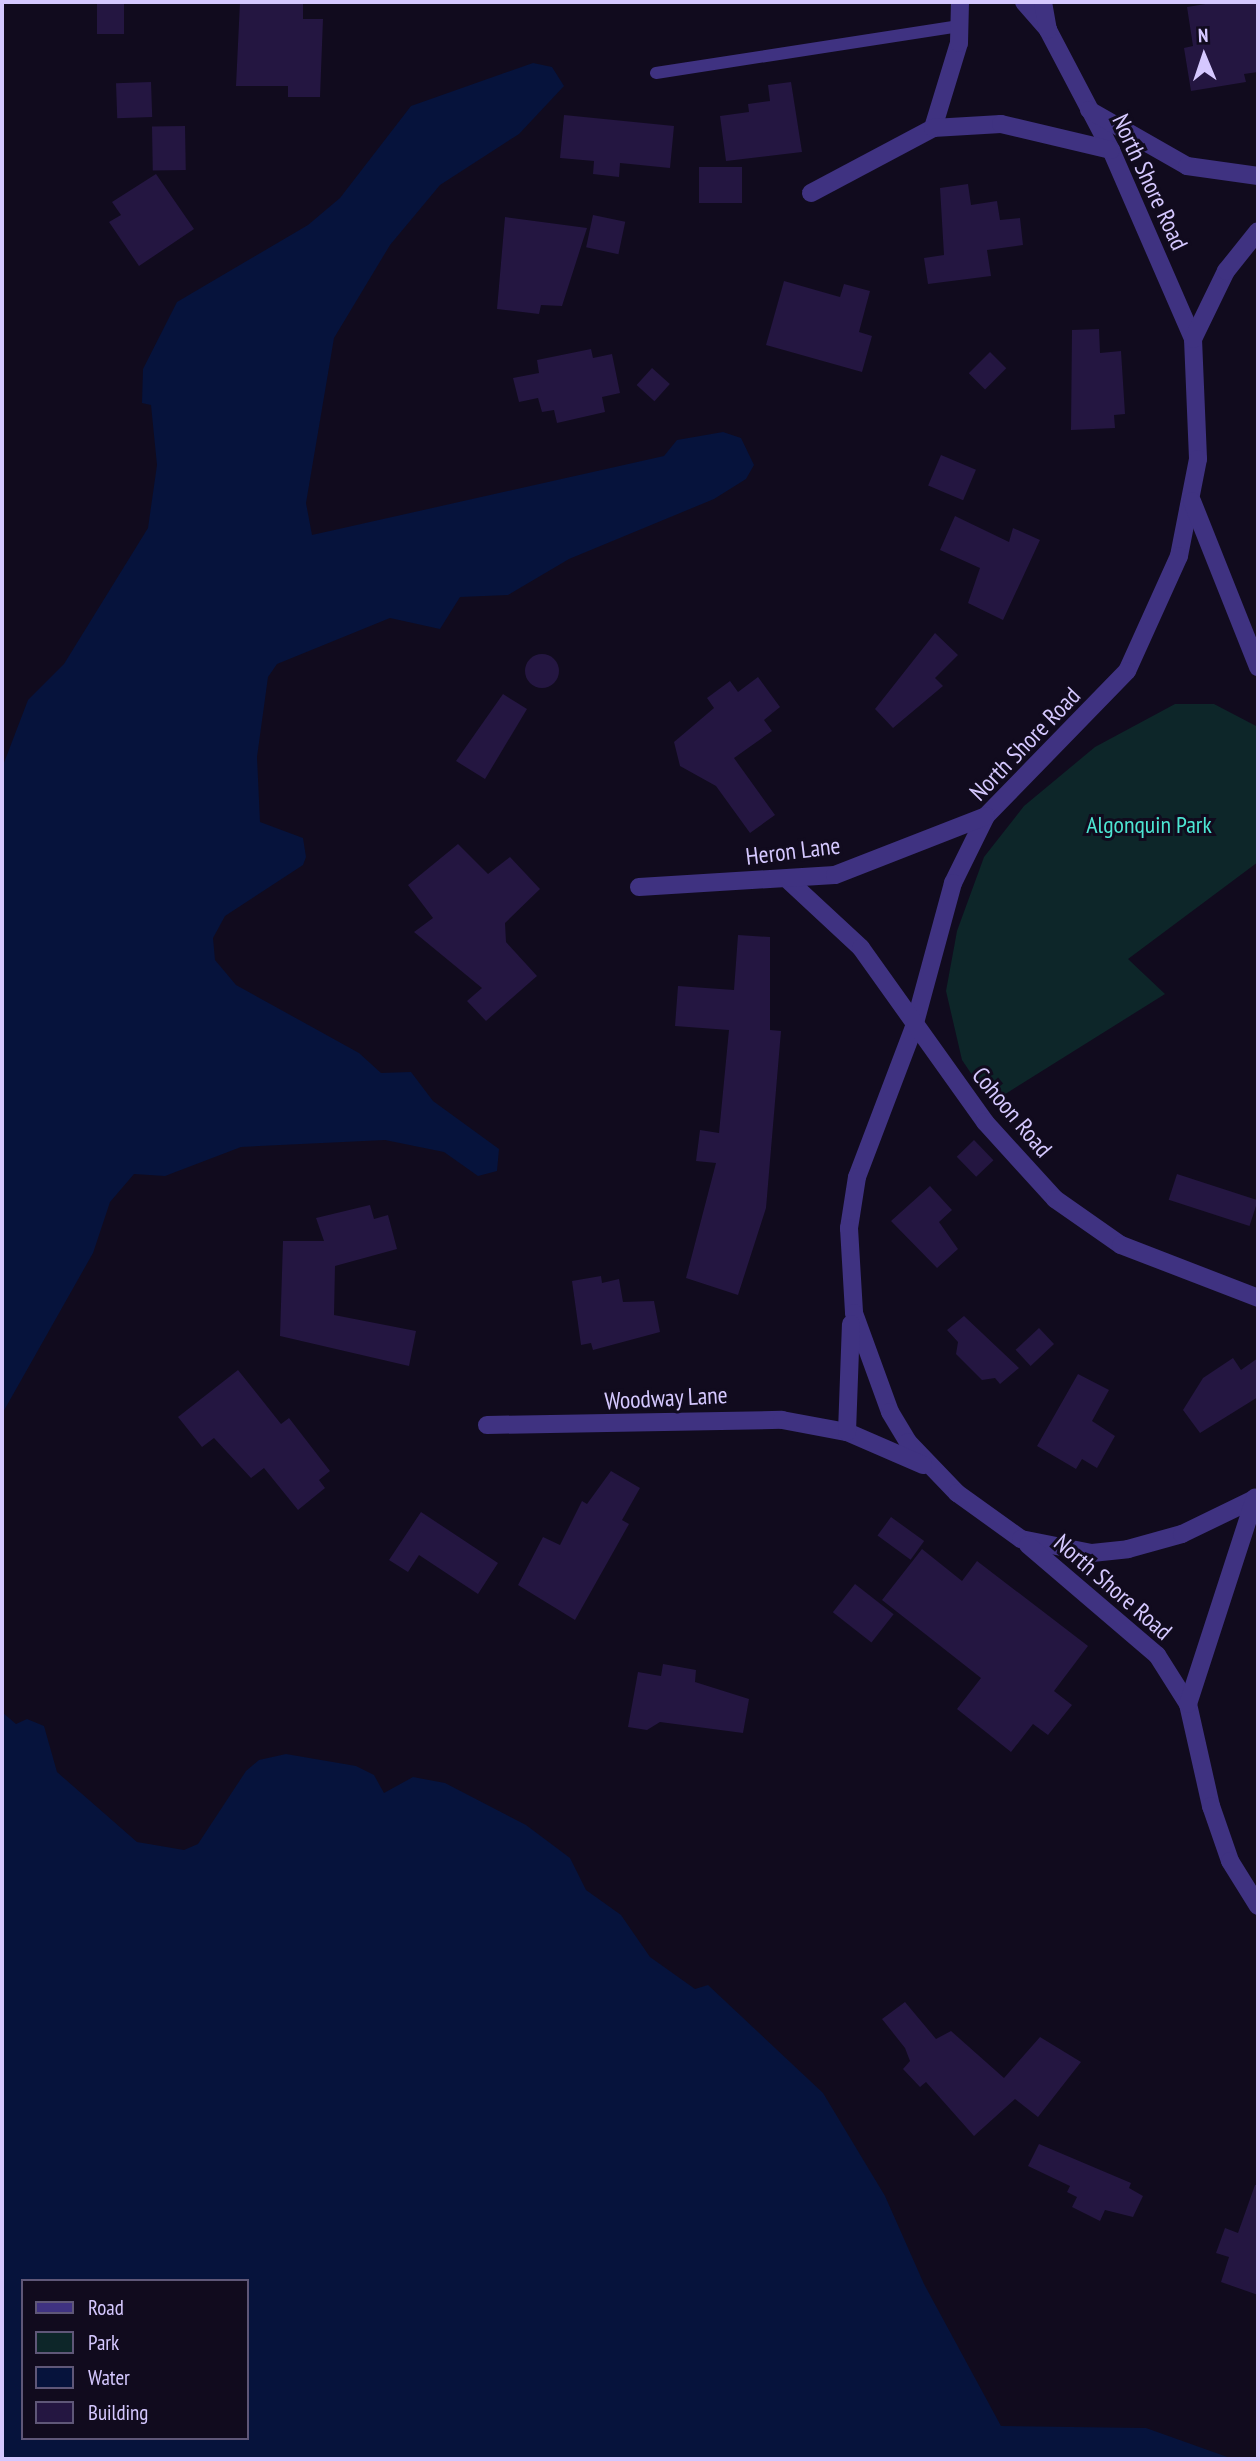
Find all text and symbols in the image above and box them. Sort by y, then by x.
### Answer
north arrow [1169,21,1239,91]
text: N [1198,23,1209,47]
street label: North Shore Road [1106,110,1194,254]
street label: North Shore Road [964,681,1086,807]
park label: Algonquin Park [1086,811,1212,839]
street label: Heron Lane [744,831,842,871]
street label: Cohoon Road [966,1061,1058,1163]
street label: Woodway Lane [603,1380,729,1416]
street label: North Shore Road [1048,1528,1178,1646]
legend [21,2279,248,2440]
text: Road [88,2294,124,2321]
text: Park [88,2329,119,2356]
text: Water [88,2364,130,2391]
text: Building [88,2399,148,2426]

